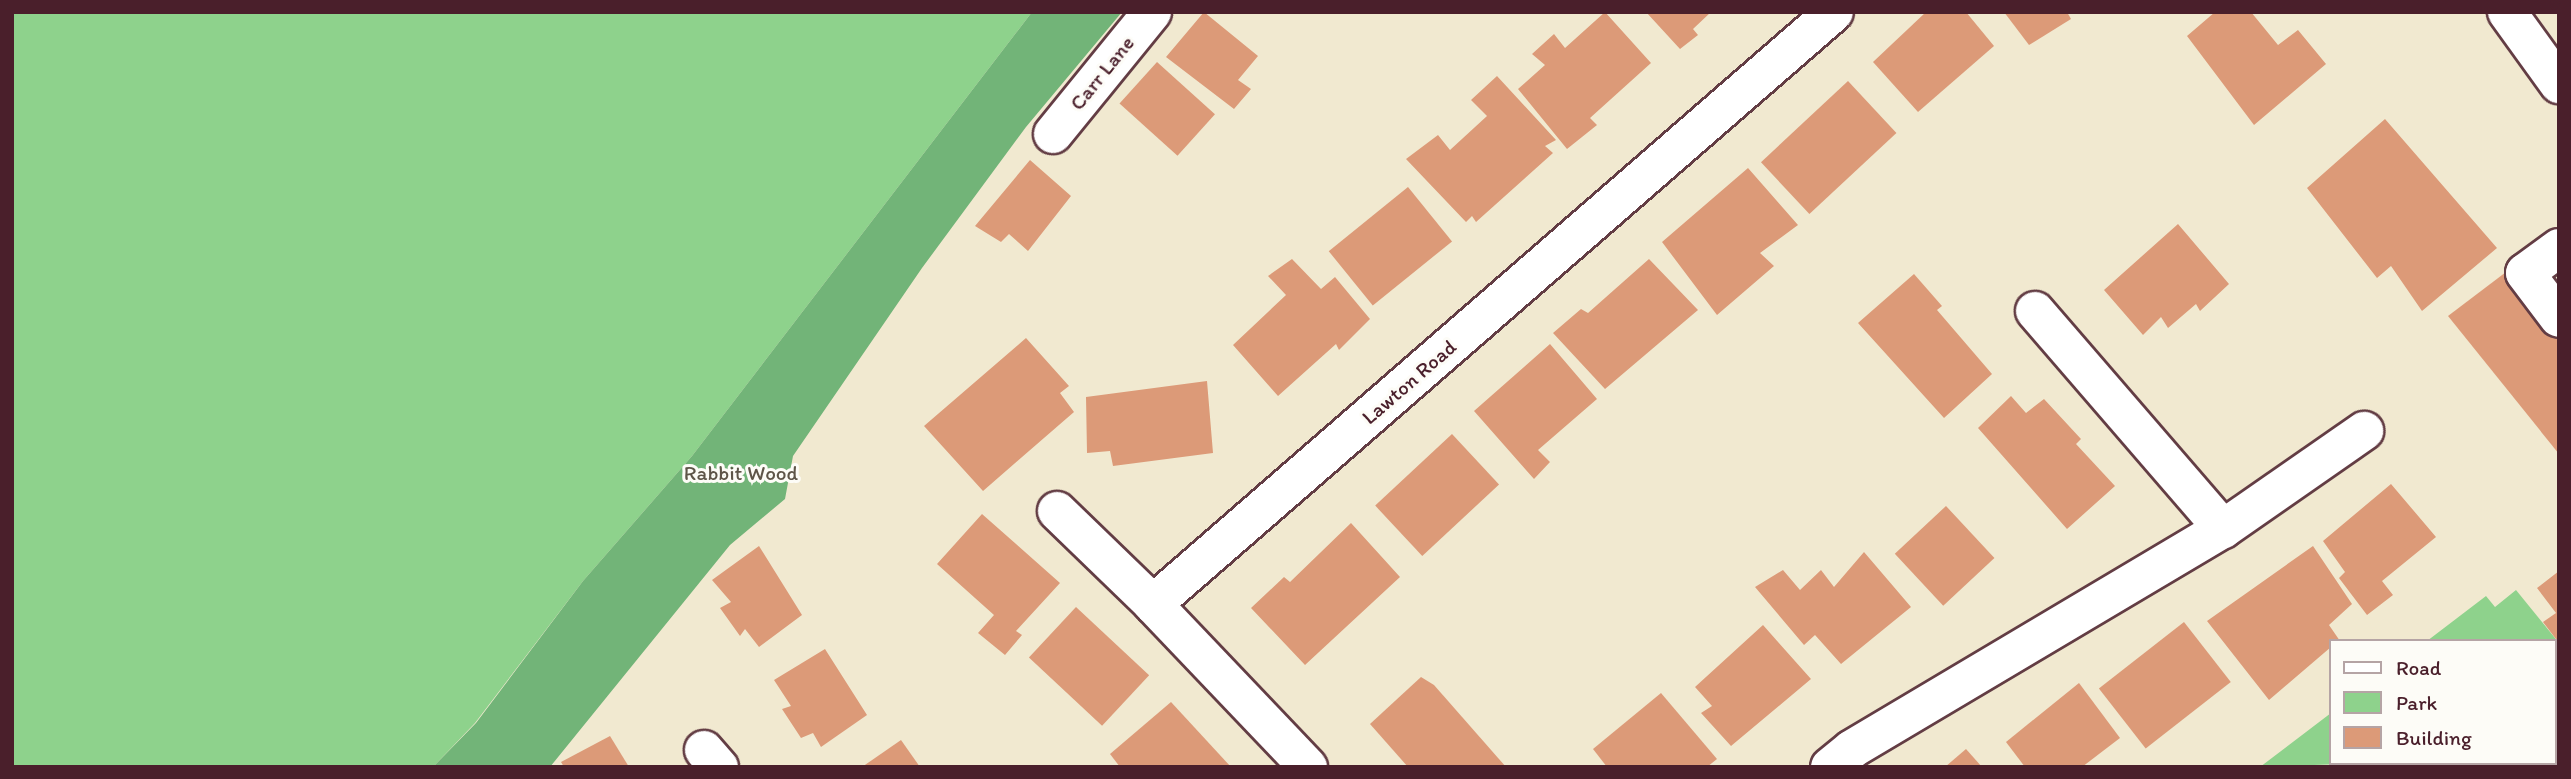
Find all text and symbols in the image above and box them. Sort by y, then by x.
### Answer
street label: Carr Lane [1064,31,1140,115]
street label: Lawton Road [1357,334,1461,430]
park label: Rabbit Wood [684,460,798,486]
legend [2330,639,2557,765]
text: Road [2396,655,2441,680]
text: Park [2396,690,2437,715]
text: Building [2396,725,2472,750]

